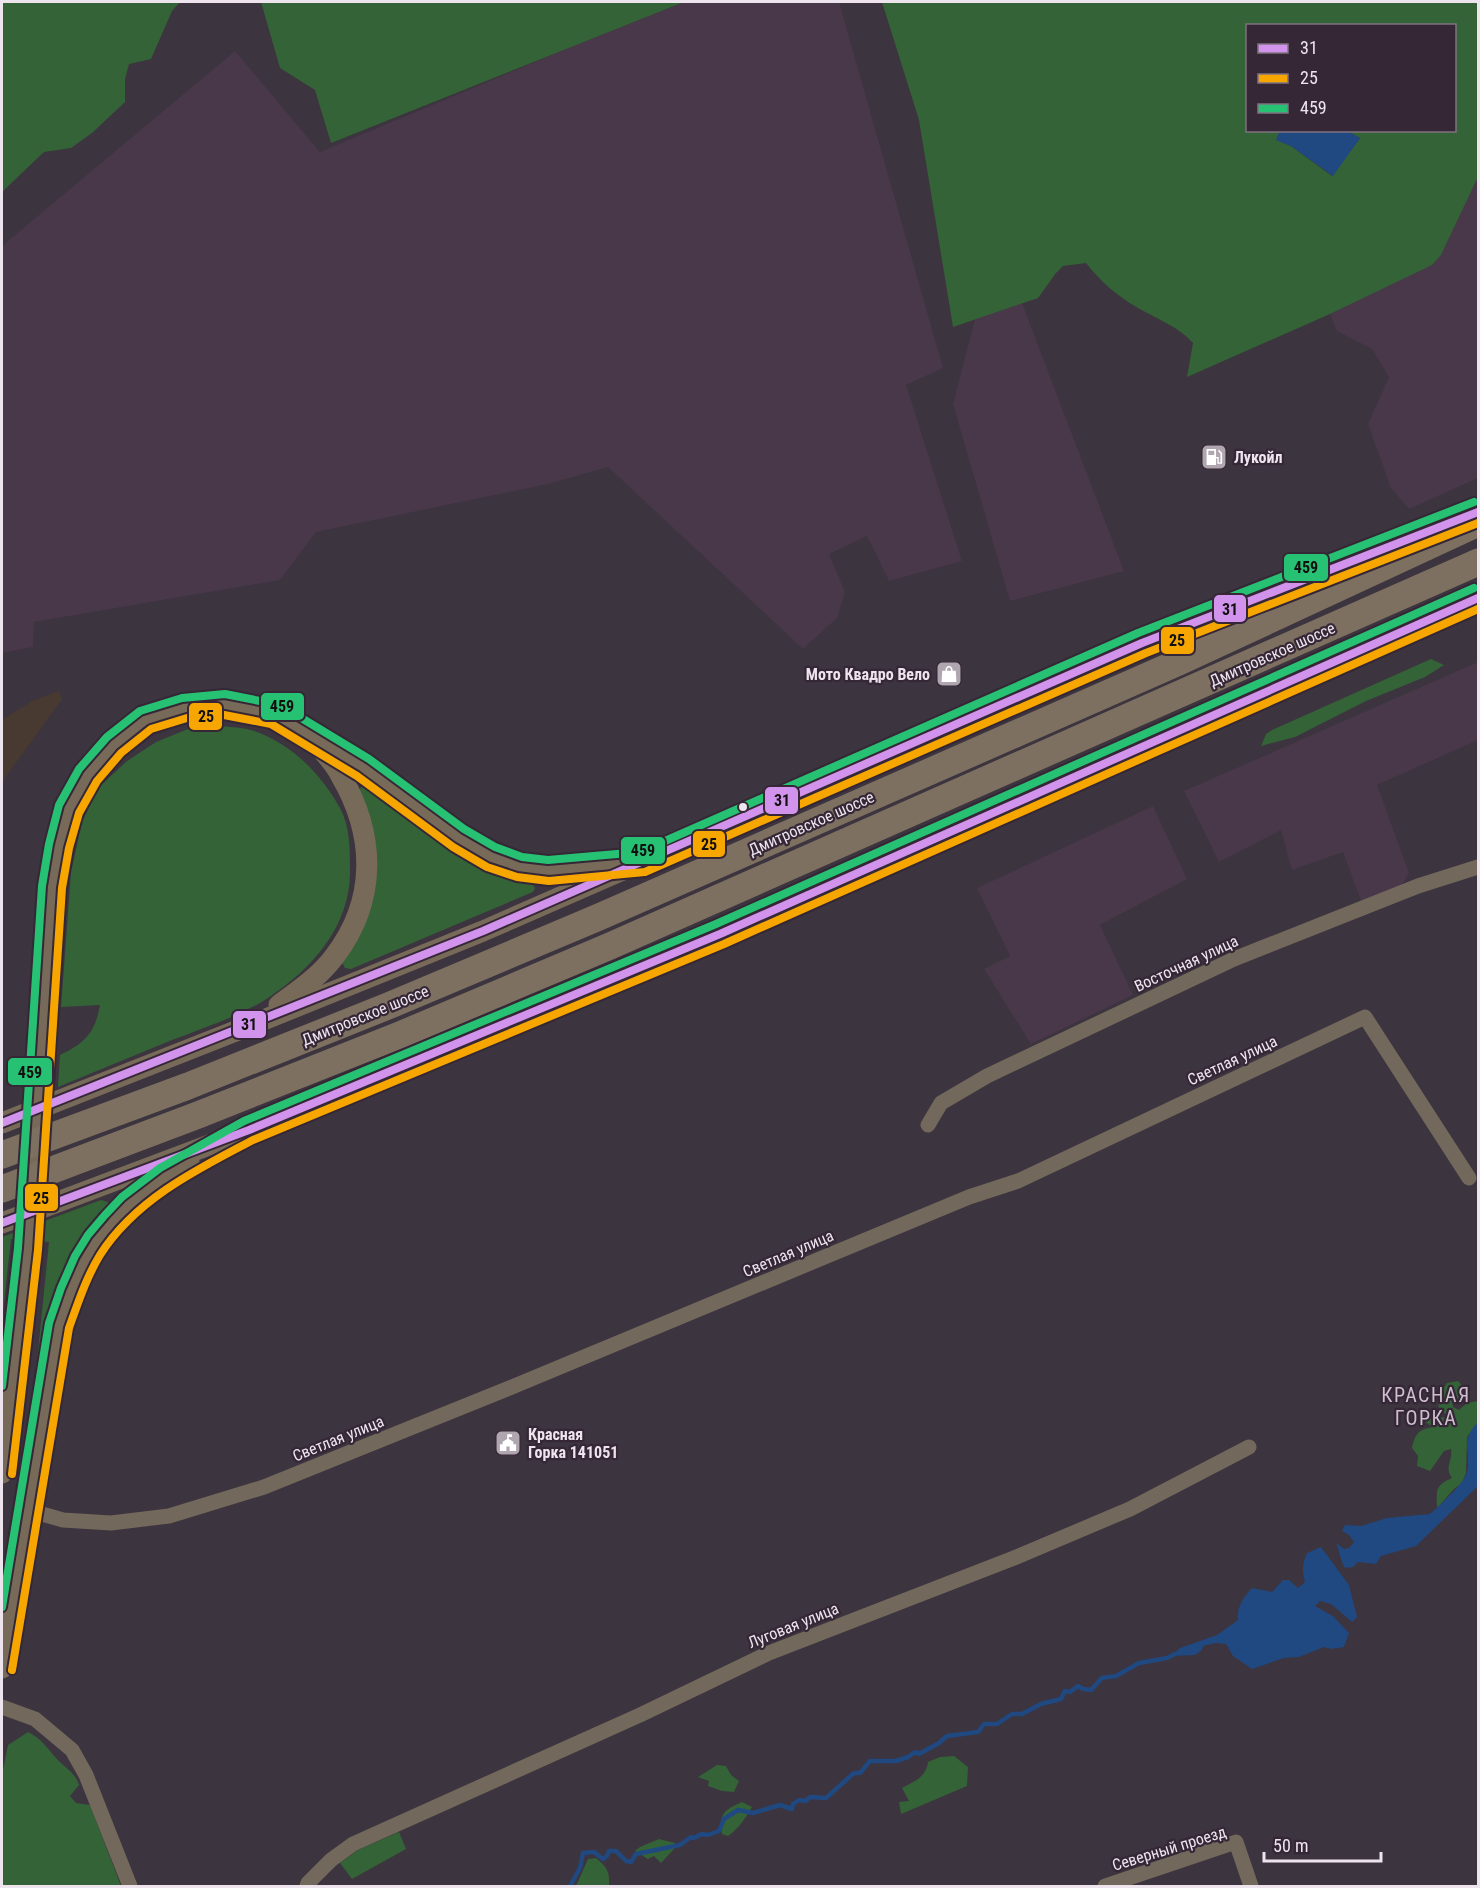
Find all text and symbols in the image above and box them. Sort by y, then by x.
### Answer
legend [1246,24,1456,132]
text: 31 [1300,37,1318,58]
text: 25 [1300,67,1318,88]
text: 459 [1300,97,1327,118]
fuel station icon: Лукойл [1199,442,1229,472]
place label: Лукойл [1234,448,1283,467]
line badge: 459 [1283,553,1329,582]
text: 459 [1294,558,1318,577]
line badge: 31 [1213,594,1247,623]
text: 31 [1222,600,1238,619]
street label: Дмитровское шоссе [1206,618,1338,691]
line badge: 25 [1160,626,1195,655]
text: 25 [1169,631,1185,650]
shop icon: Мото Квадро Вело [934,659,964,689]
place label: Мото Квадро Вело [806,665,930,684]
line badge: 459 [260,692,305,721]
text: 459 [270,697,294,716]
line badge: 25 [188,702,223,731]
text: 25 [198,707,214,726]
line badge: 31 [764,786,799,815]
street label: Дмитровское шоссе [745,787,877,860]
text: 31 [774,791,790,810]
unlabelled marker [737,801,749,813]
line badge: 25 [692,830,726,858]
text: 25 [701,835,717,854]
line badge: 459 [620,836,666,865]
text: 459 [631,841,655,860]
street label: Восточная улица [1131,931,1241,996]
street label: Дмитровское шоссе [299,981,432,1050]
line badge: 31 [232,1010,267,1039]
text: 31 [241,1015,257,1034]
street label: Светлая улица [1184,1031,1280,1089]
line badge: 459 [7,1057,53,1086]
text: 459 [18,1063,42,1082]
line badge: 25 [24,1183,59,1212]
text: 25 [33,1189,49,1208]
street label: Светлая улица [740,1226,836,1281]
district label: КРАСНАЯ ГОРКА [1381,1383,1471,1430]
street label: Светлая улица [290,1412,387,1465]
place label: Красная Горка 141051 [528,1425,618,1462]
public building icon: Красная Горка 141051 [493,1428,523,1458]
street label: Луговая улица [745,1599,841,1652]
street label: Северный проезд [1110,1822,1229,1875]
scale bar [1264,1825,1381,1863]
text: 50 m [1273,1835,1308,1856]

